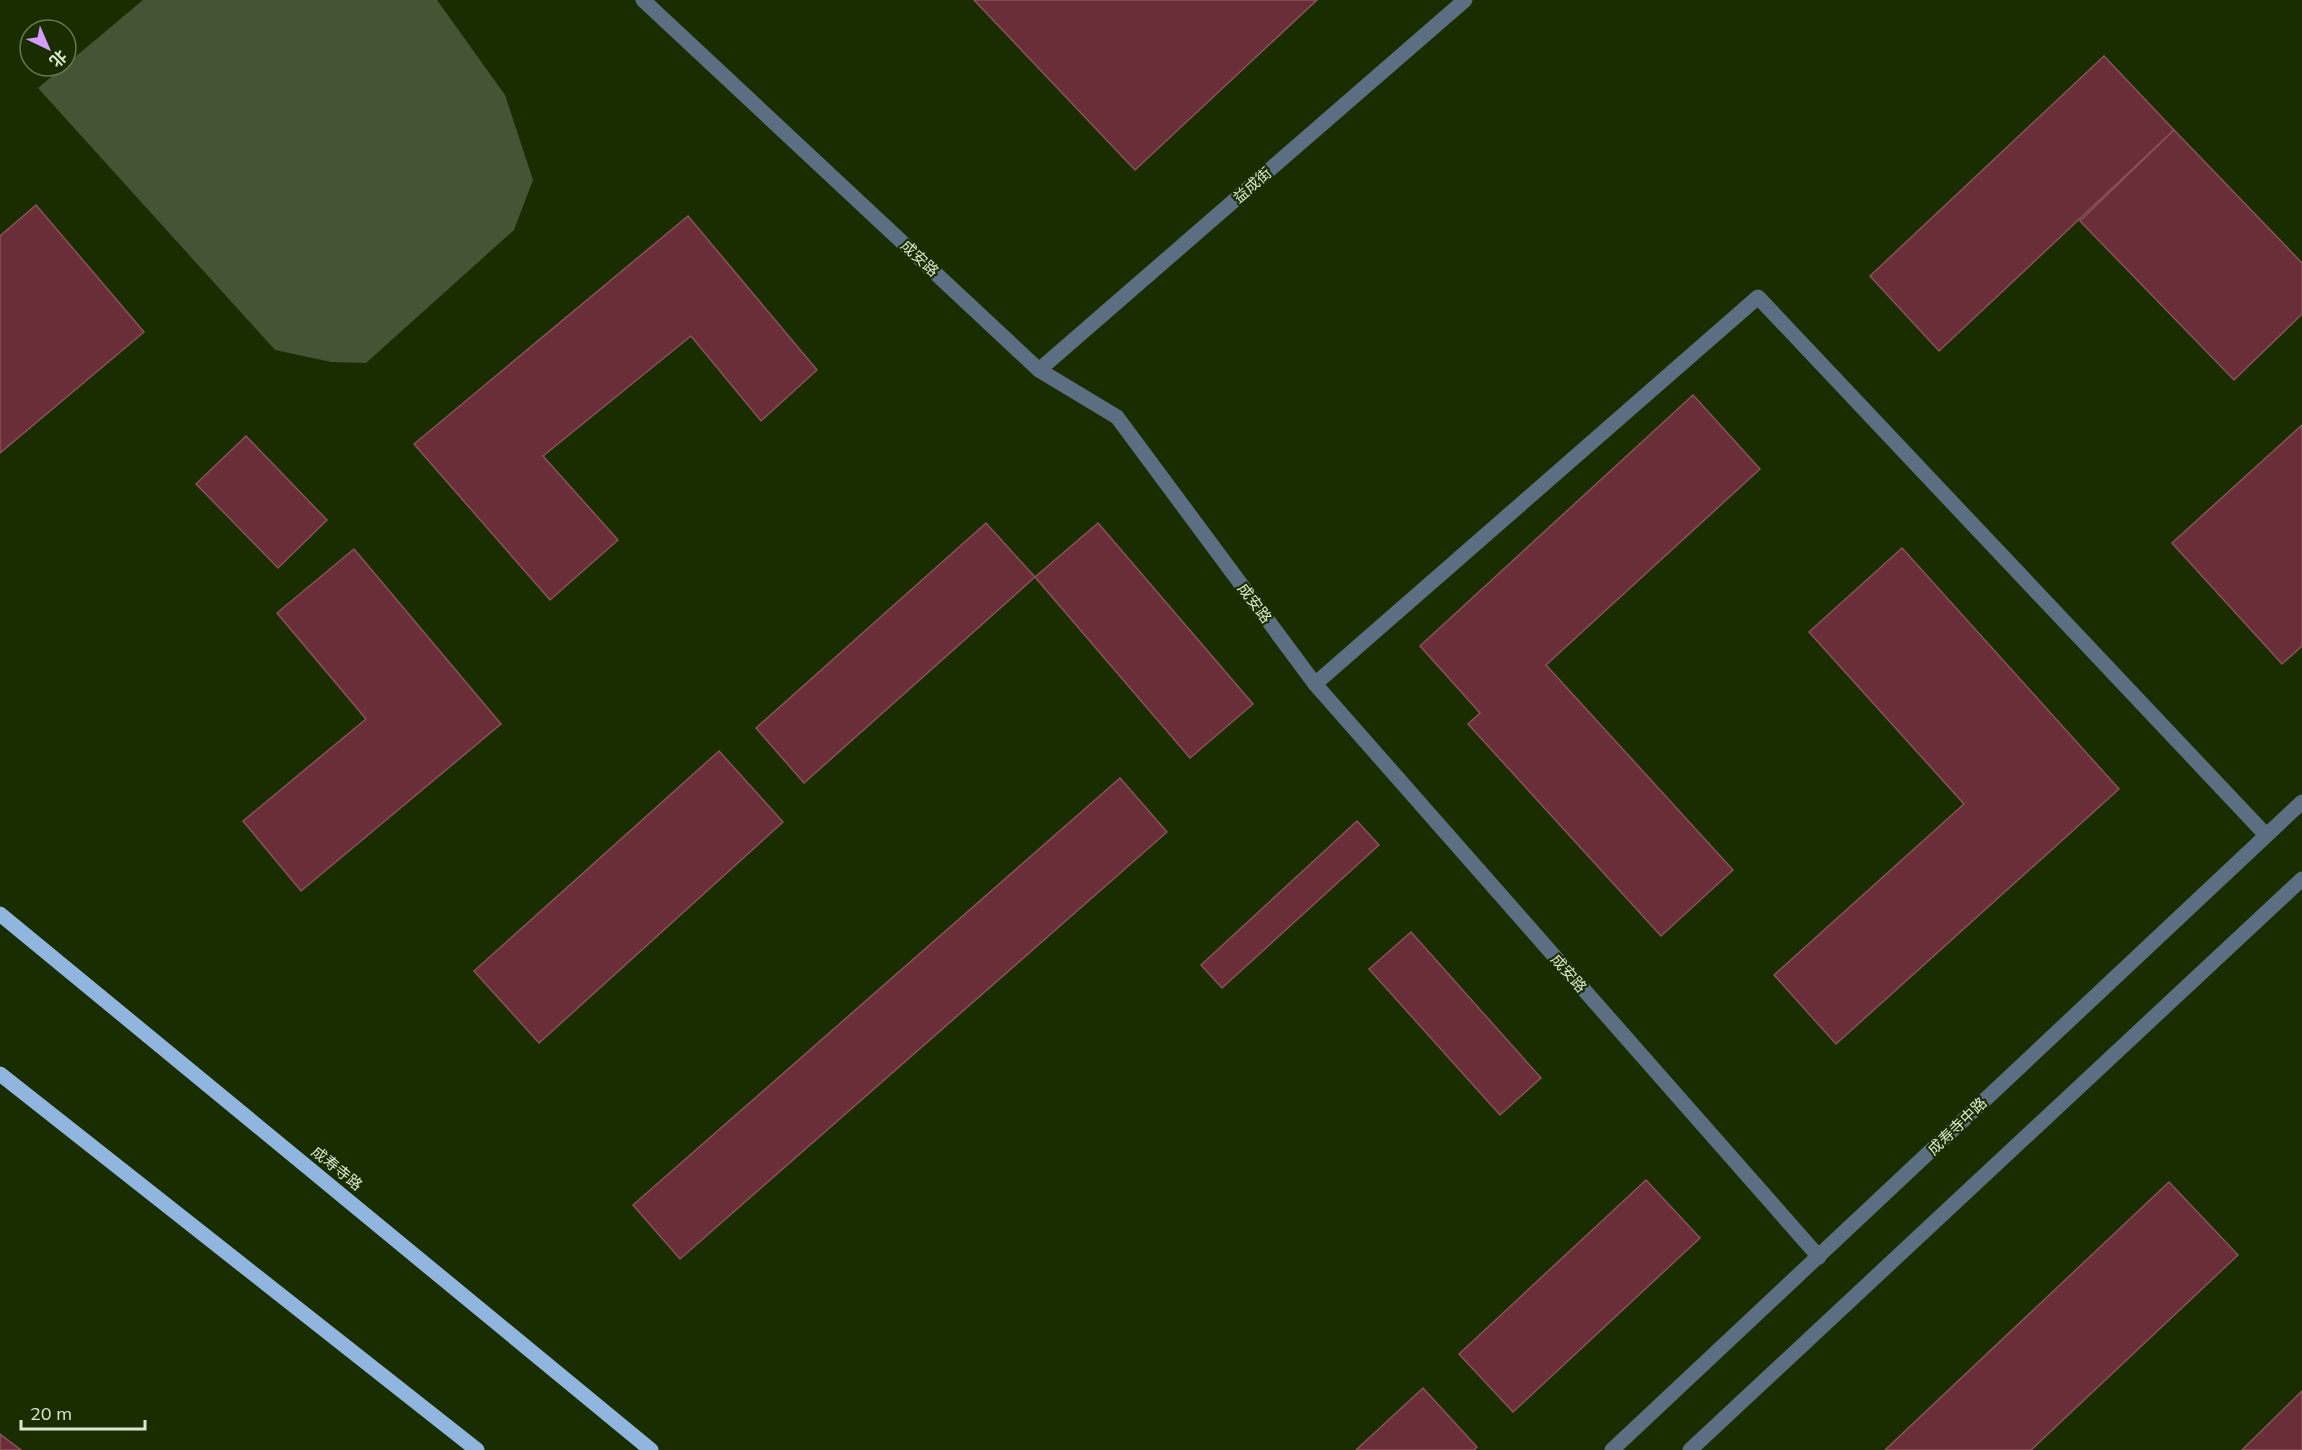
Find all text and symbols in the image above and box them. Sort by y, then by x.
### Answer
north arrow [18,18,78,78]
text: 北 [46,46,71,72]
street label: 益成街 [1229,163,1275,207]
street label: 成安路 [897,236,943,280]
street label: 成安路 [1234,579,1276,627]
street label: 成安路 [1547,950,1591,996]
street label: 成寿寺中路 [1923,1093,1991,1159]
street label: 成寿寺路 [308,1142,366,1194]
scale bar [21,1393,146,1431]
text: 20 m [30,1402,72,1425]

